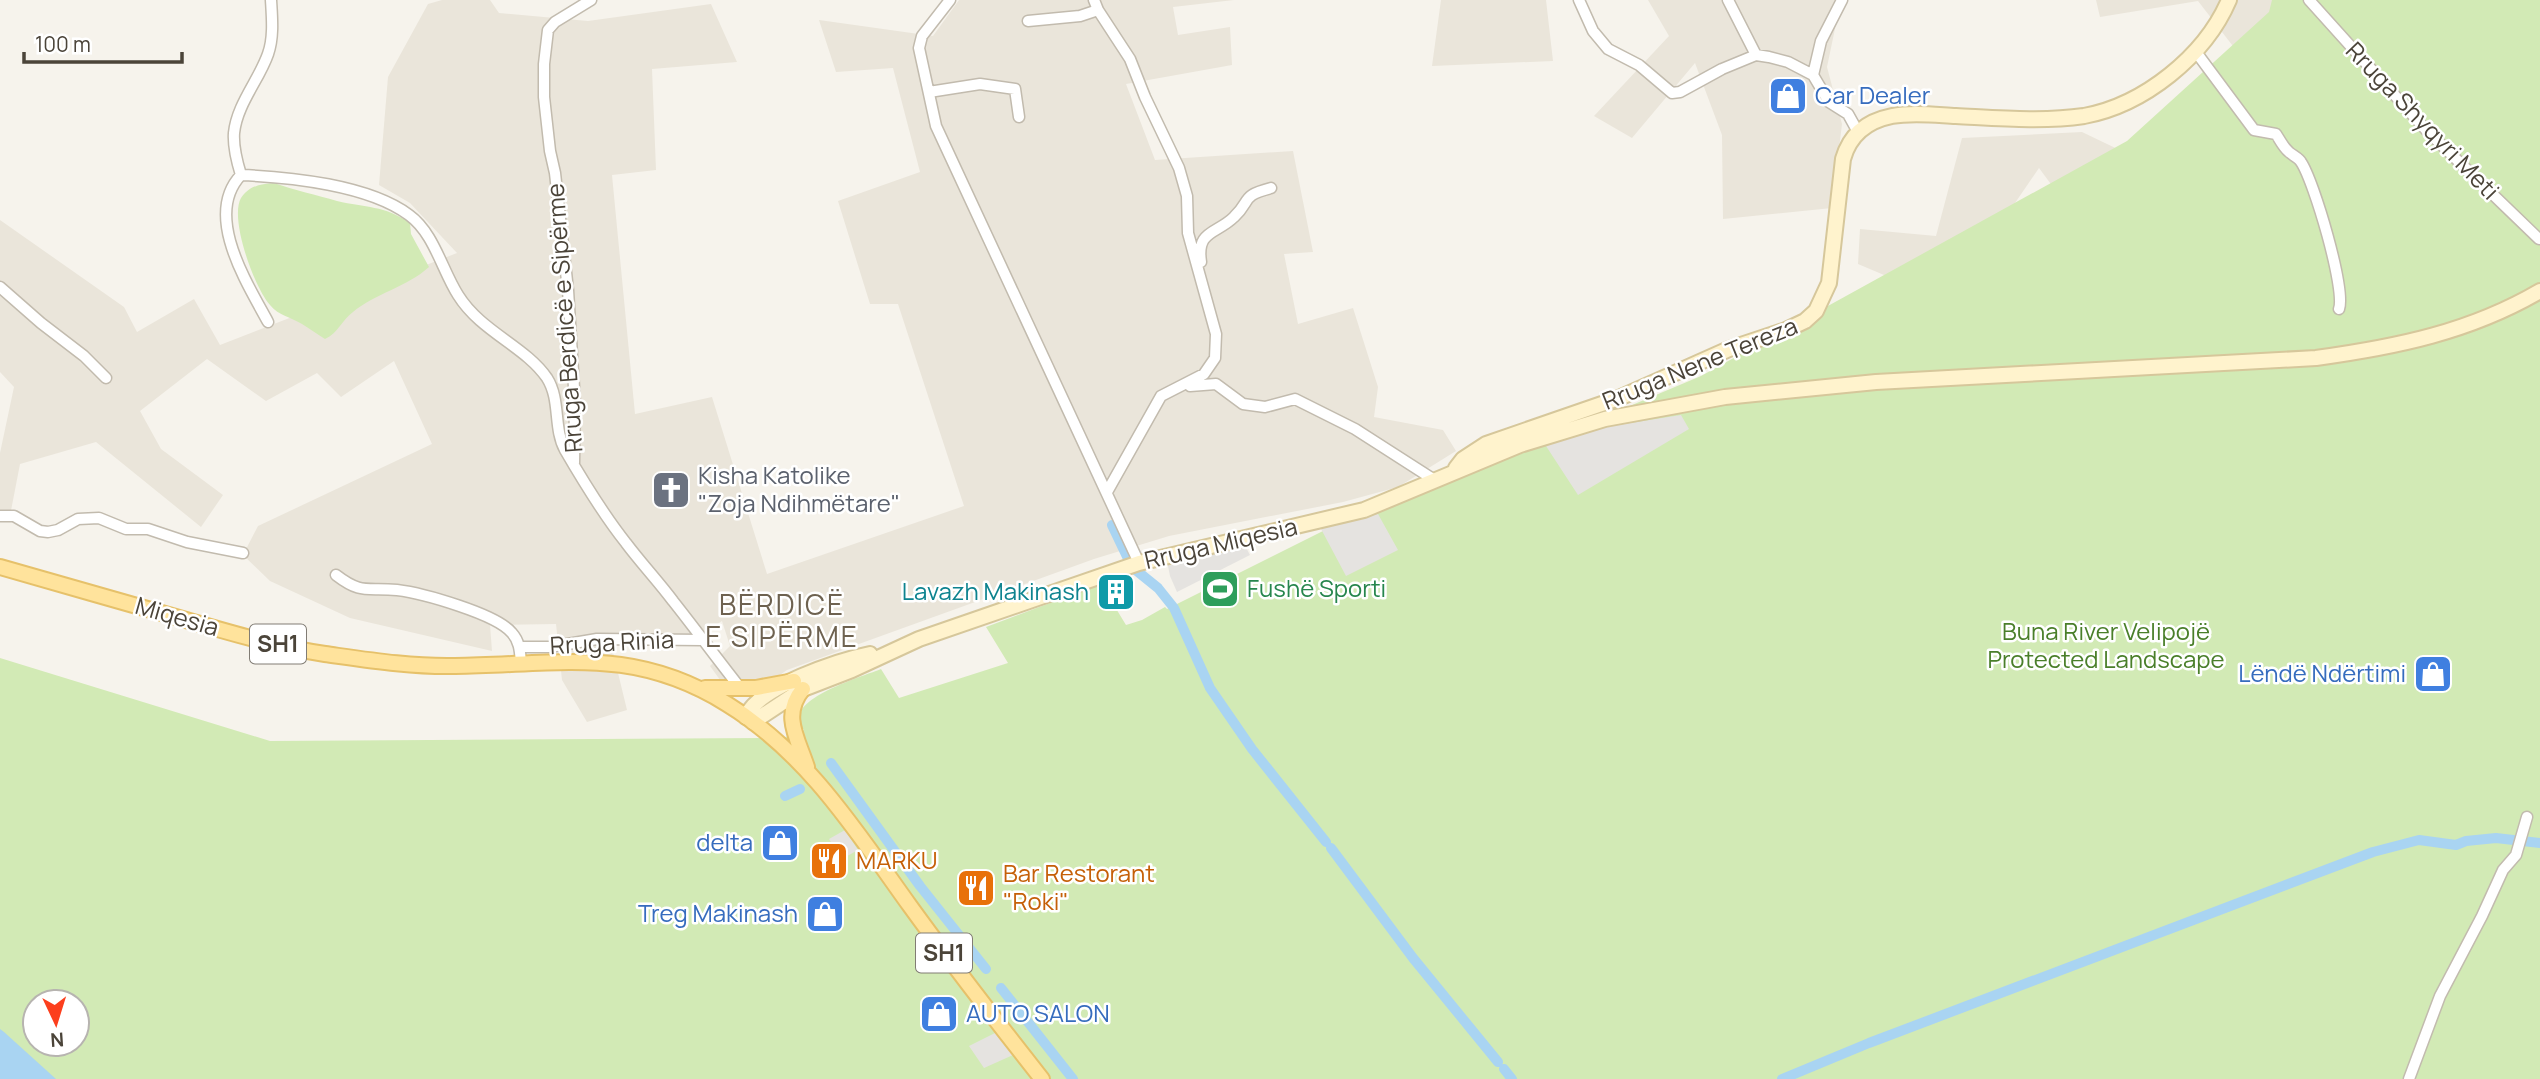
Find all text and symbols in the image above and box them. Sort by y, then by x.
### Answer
scale bar [24,21,182,65]
text: 100 m [35,30,91,58]
street label: Rruga Shyqyri Meti [2339,34,2507,206]
shop icon: Car Dealer [1767,75,1809,117]
place label: Car Dealer [1815,78,1931,111]
street label: Rruga Berdicë e Sipërme [538,182,589,454]
street label: Rruga Nene Tereza [1597,308,1802,417]
place label: Kisha Katolike "Zoja Ndihmëtare" [698,458,900,519]
church icon: Kisha Katolike "Zoja Ndihmëtare" [650,469,692,511]
street label: Rruga Miqesia [1141,509,1300,576]
sports icon: Fushë Sporti [1199,568,1241,610]
building icon: Lavazh Makinash [1095,571,1137,613]
place label: Fushë Sporti [1247,571,1386,604]
place label: Lavazh Makinash [902,574,1089,607]
district label: BËRDICË E SIPËRME [705,585,859,655]
street label: Miqesia [132,588,223,643]
park label: Buna River Velipojë Protected Landscape [1987,614,2225,675]
street label: Rruga Rinia [549,622,675,661]
road number: SH1 [250,624,306,664]
shop icon: Lëndë Ndërtimi [2412,653,2454,695]
place label: Lëndë Ndërtimi [2238,656,2406,689]
shop icon: delta [759,822,801,864]
place label: delta [696,825,753,858]
restaurant icon: MARKU [808,840,850,882]
place label: MARKU [856,843,938,876]
place label: Bar Restorant "Roki" [1003,856,1155,917]
restaurant icon: Bar Restorant "Roki" [955,867,997,909]
shop icon: Treg Makinash [804,893,846,935]
place label: Treg Makinash [638,896,798,929]
road number: SH1 [916,934,972,972]
north arrow [21,988,91,1058]
shop icon: AUTO SALON [918,993,960,1035]
place label: AUTO SALON [966,996,1110,1029]
text: N [49,1027,65,1053]

